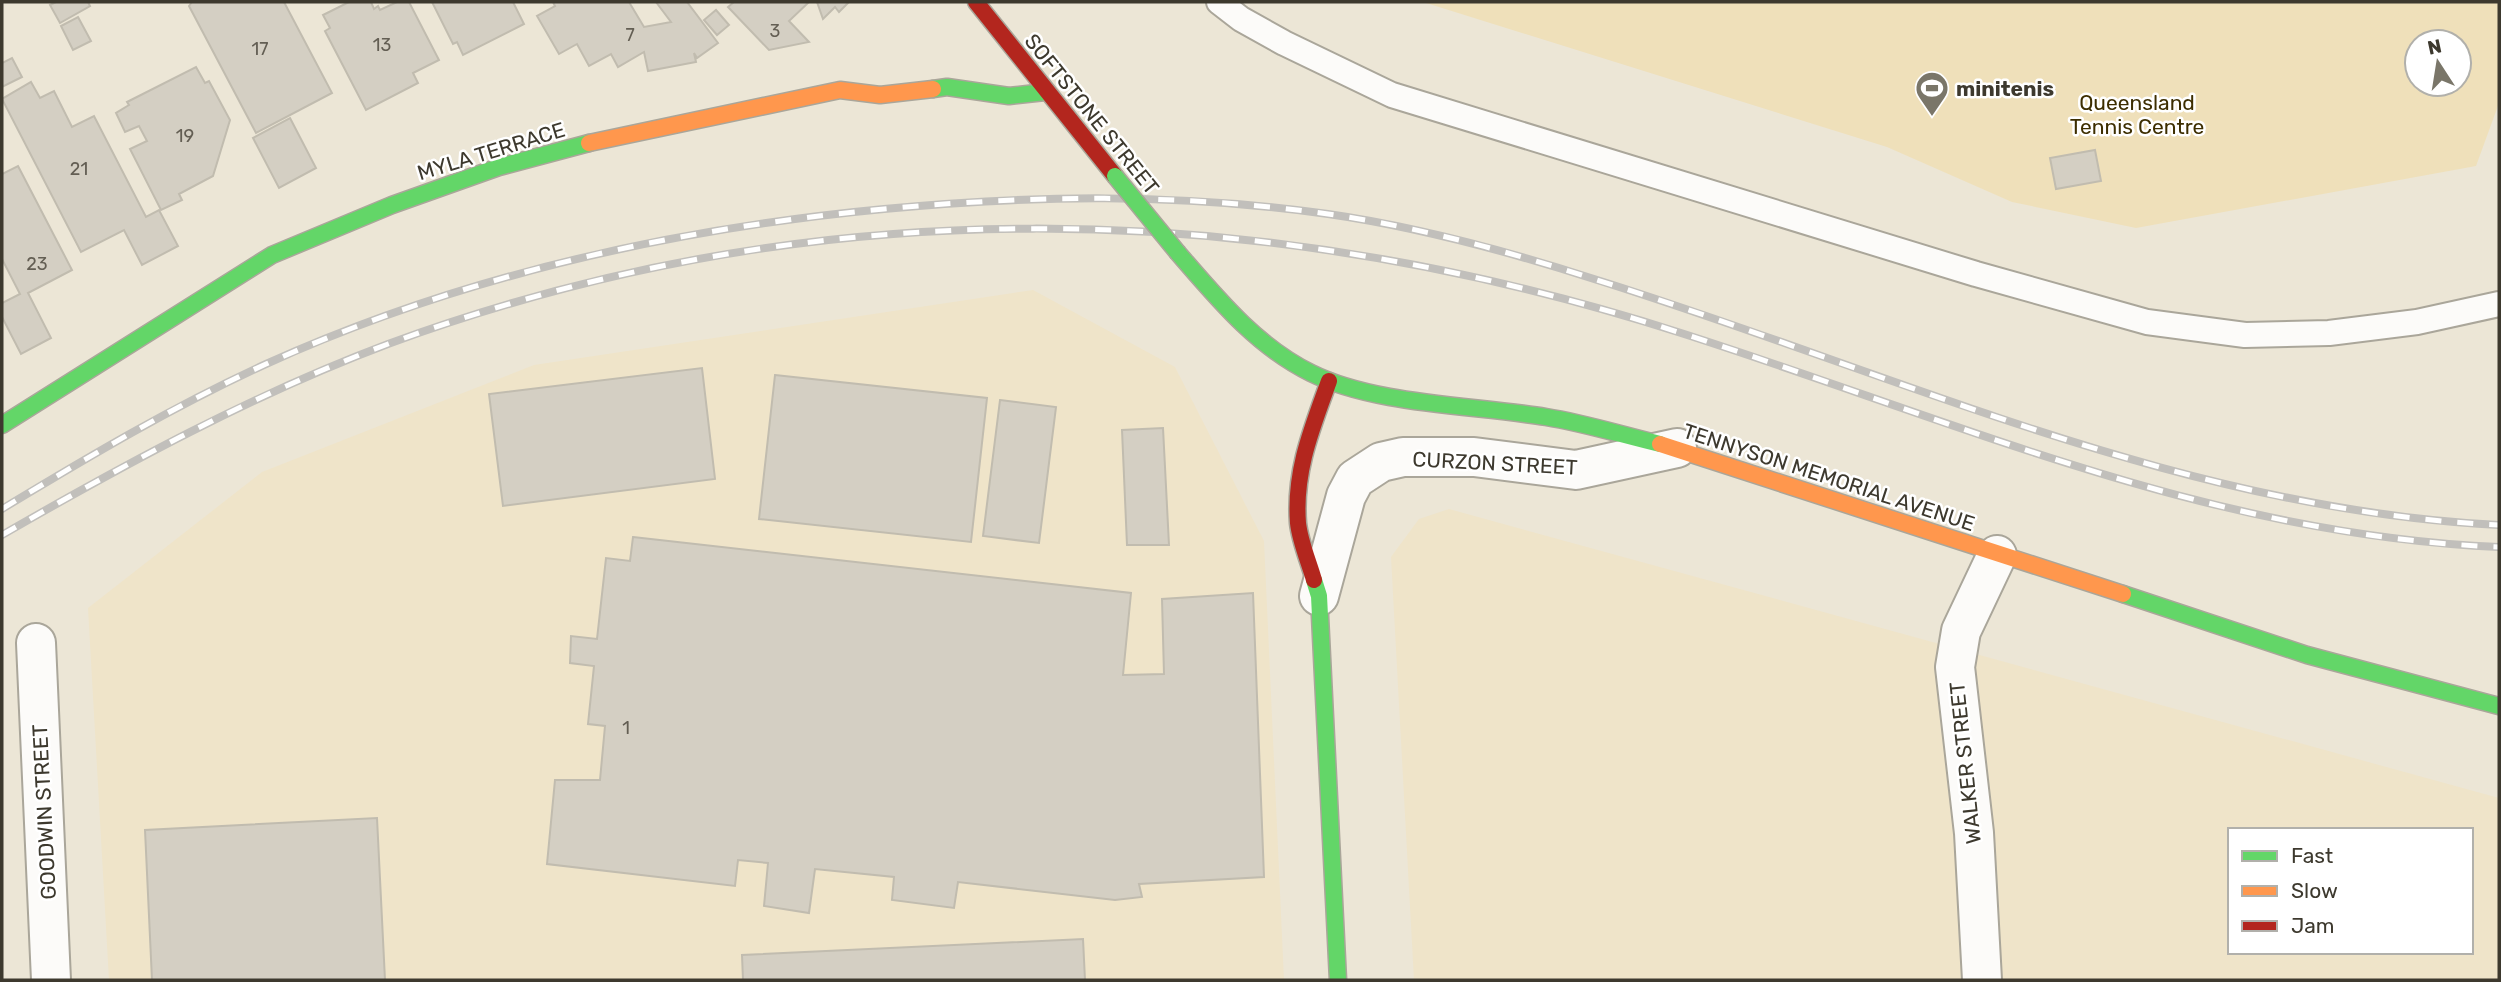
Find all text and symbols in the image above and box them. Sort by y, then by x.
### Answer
house number: 3 [770,20,780,42]
house number: 7 [625,24,635,46]
north arrow [2403,28,2473,98]
street label: SOFTSTONE STREET [1020,29,1164,199]
house number: 13 [373,34,391,56]
text: N [2425,34,2444,60]
house number: 17 [252,38,268,60]
sports icon: minitenis [1913,69,1951,118]
place label: minitenis [1956,76,2054,101]
park label: Queensland Tennis Centre [2070,90,2204,139]
street label: MYLA TERRACE [414,117,568,185]
house number: 19 [176,125,194,147]
house number: 21 [70,158,88,180]
house number: 23 [26,253,48,275]
street label: TENNYSON MEMORIAL AVENUE [1680,418,1978,536]
street label: CURZON STREET [1412,446,1578,480]
street label: WALKER STREET [1944,681,1986,845]
house number: 1 [622,717,630,739]
street label: GOODWIN STREET [27,724,61,900]
legend [2228,828,2473,954]
text: Fast [2291,843,2333,868]
text: Slow [2291,878,2338,903]
text: Jam [2291,913,2335,938]

